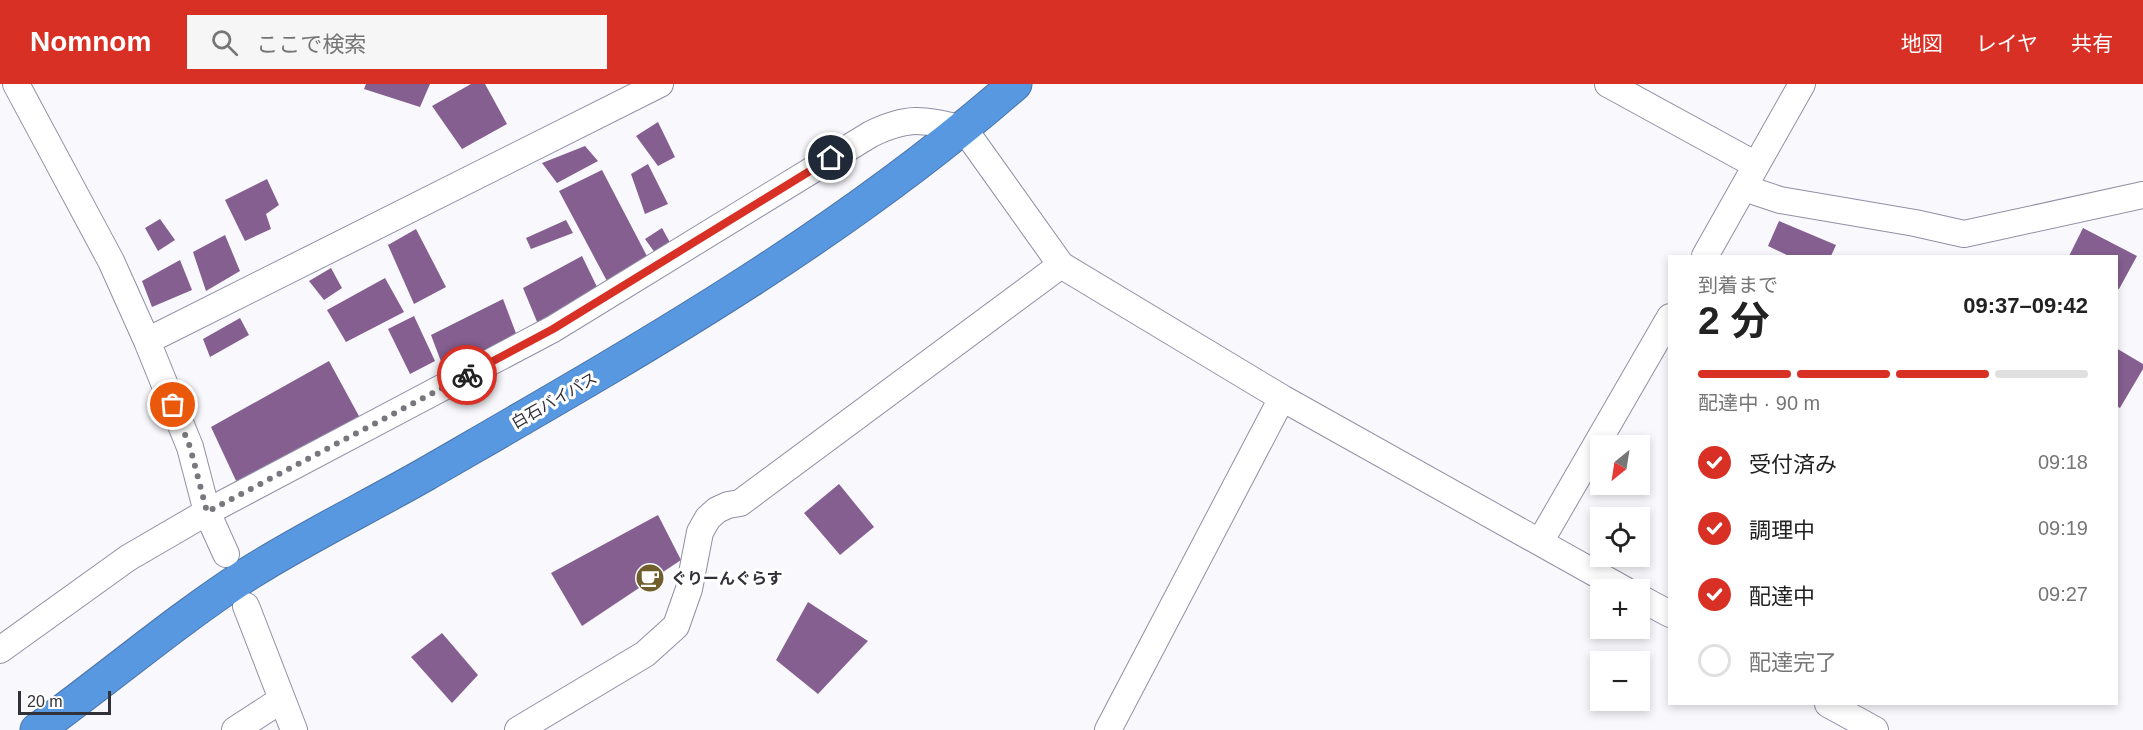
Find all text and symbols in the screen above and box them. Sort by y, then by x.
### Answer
search box [187,15,607,69]
text: Nomnom [30,26,151,57]
icon: search [208,26,241,59]
text: ここで検索 [256,32,366,57]
text: 地図 [1901,32,1943,55]
text: レイヤ [1976,32,2038,55]
text: 共有 [2071,32,2113,55]
pin [805,132,856,183]
icon: home [814,141,847,174]
text: 到着まで [1698,274,1778,296]
text: 09:37–09:42 [1963,293,2088,318]
text: 2 分 [1698,299,1770,342]
courier [437,345,497,405]
icon: bike [451,359,484,392]
street label: 白石バイパス [509,369,600,432]
pin [147,379,198,430]
icon: bag [156,388,189,421]
text: 配達中 · 90 m [1698,392,1820,414]
north arrow [1590,435,1650,495]
map controls [1590,435,1650,711]
icon: check [1698,446,1731,479]
text: 09:18 [2038,451,2088,473]
text: 受付済み [1749,452,1837,477]
button: locate [1590,507,1650,567]
icon: check [1698,512,1731,545]
text: 09:19 [2038,517,2088,539]
text: 調理中 [1749,518,1815,543]
cafe icon: ぐりーんぐらす [634,562,666,594]
place label: ぐりーんぐらす [671,570,783,587]
icon: check [1698,578,1731,611]
button: + [1590,579,1650,639]
text: 09:27 [2038,583,2088,605]
text: 配達中 [1749,584,1815,609]
text: 配達完了 [1749,650,1837,675]
button: − [1590,651,1650,711]
scale bar [18,688,111,716]
text: 20 m [27,693,63,710]

